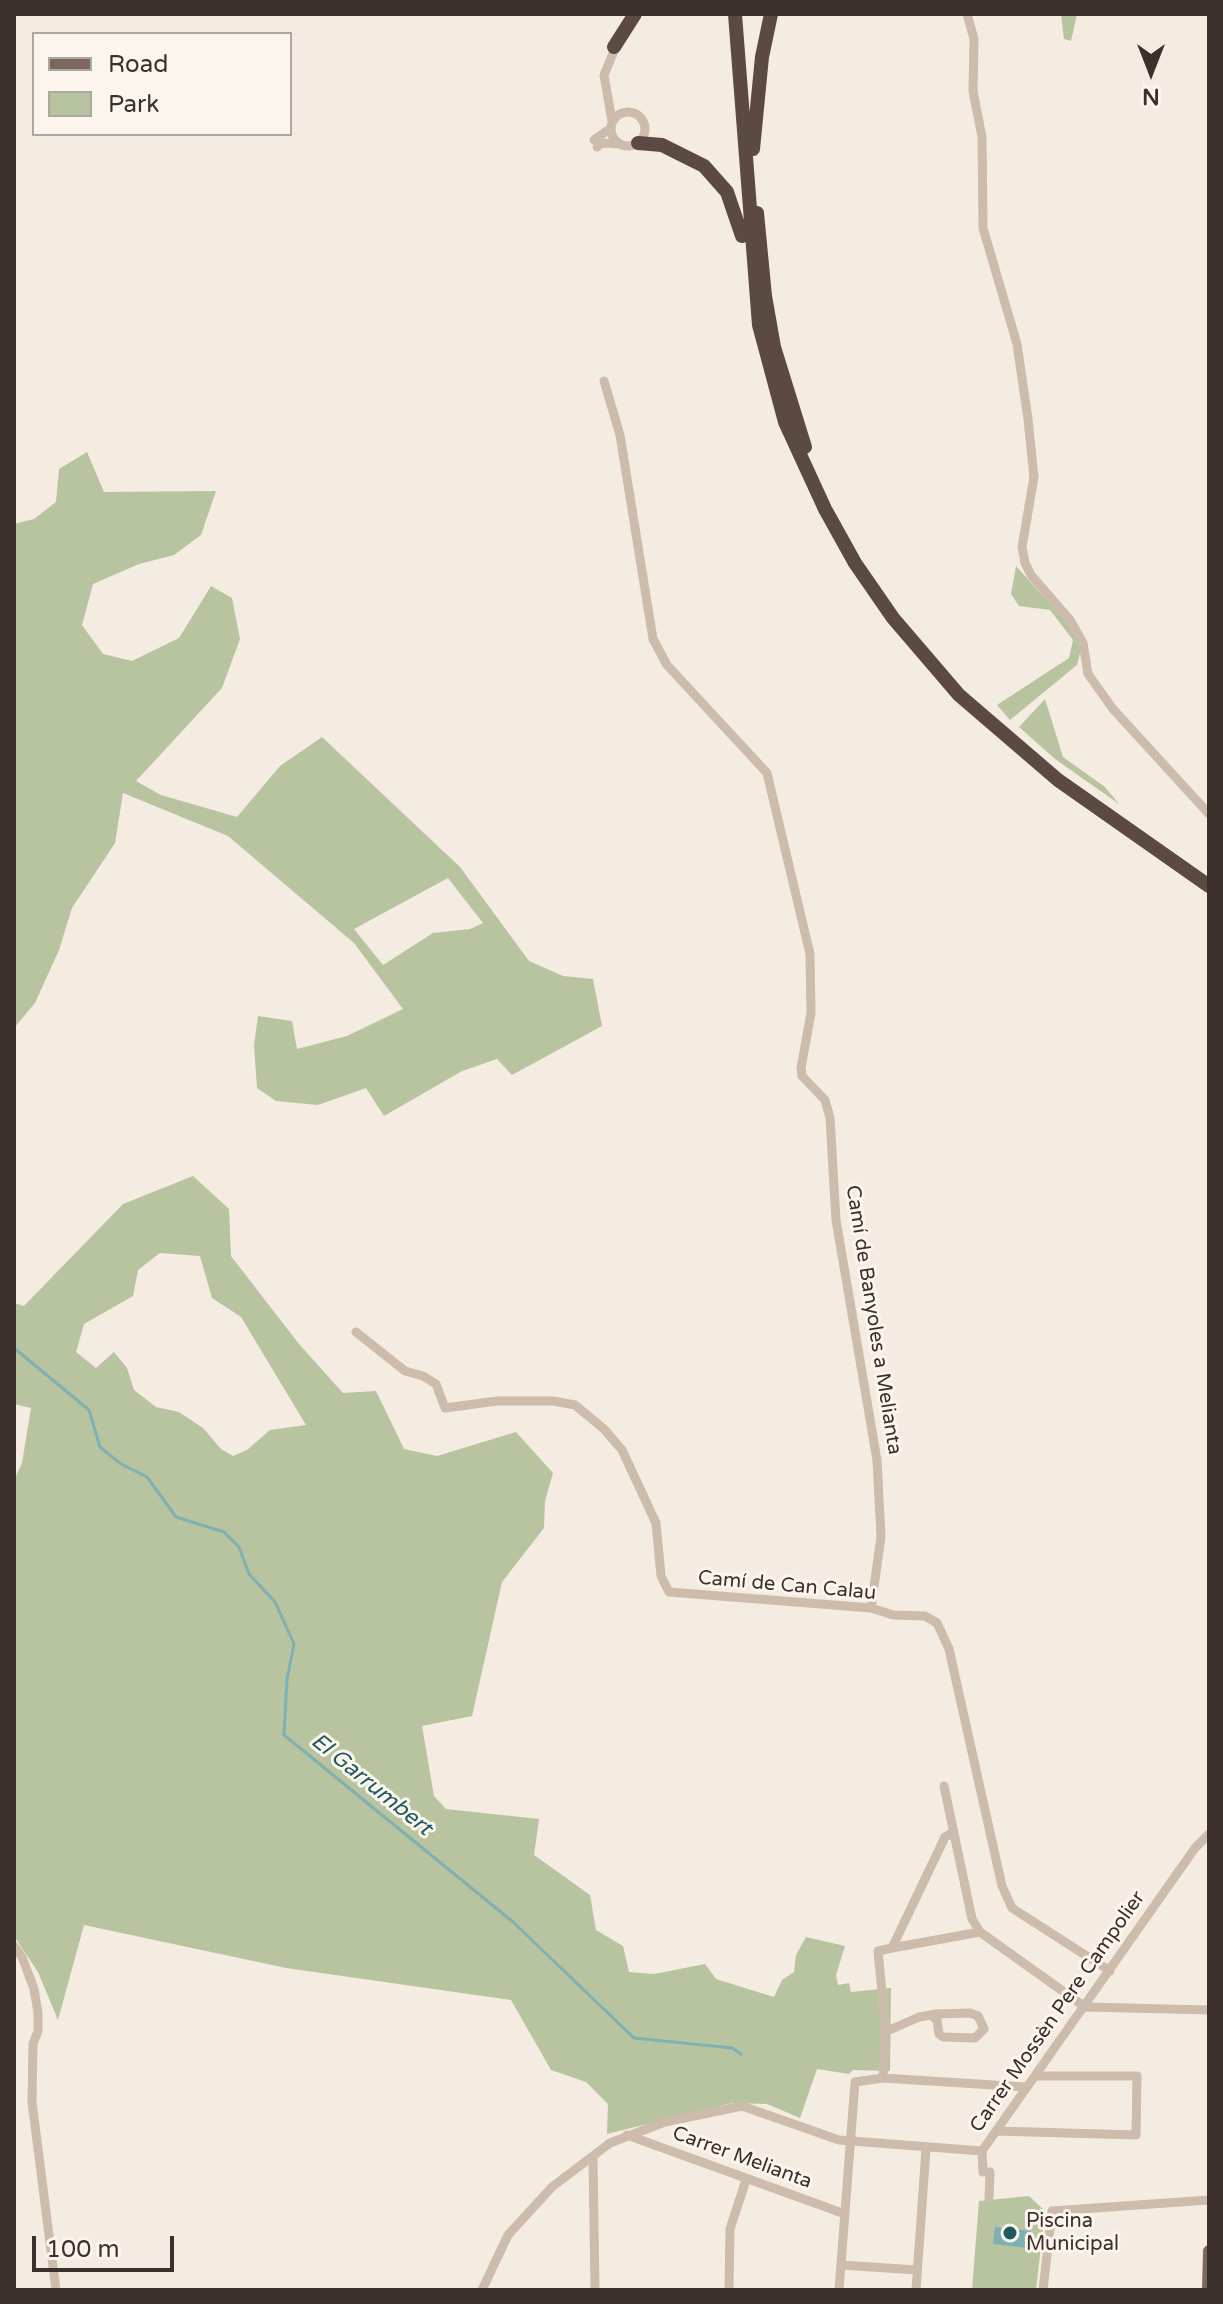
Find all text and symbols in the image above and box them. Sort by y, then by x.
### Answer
legend [32,32,292,136]
north arrow [1111,32,1191,112]
text: Road [108,50,168,79]
text: N [1142,83,1160,109]
text: Park [108,90,159,119]
street label: Camí de Banyoles a Melianta [840,1184,906,1456]
street label: Camí de Can Calau [697,1566,877,1606]
water label: El Garrumbert [305,1728,437,1842]
street label: Carrer Mossèn Pere Campolier [965,1887,1151,2137]
street label: Carrer Melianta [669,2122,815,2194]
place label: Piscina Municipal [1026,2210,1119,2257]
scale bar [36,2220,178,2270]
marker: Piscina Municipal [1001,2224,1019,2242]
text: 100 m [46,2235,120,2264]

